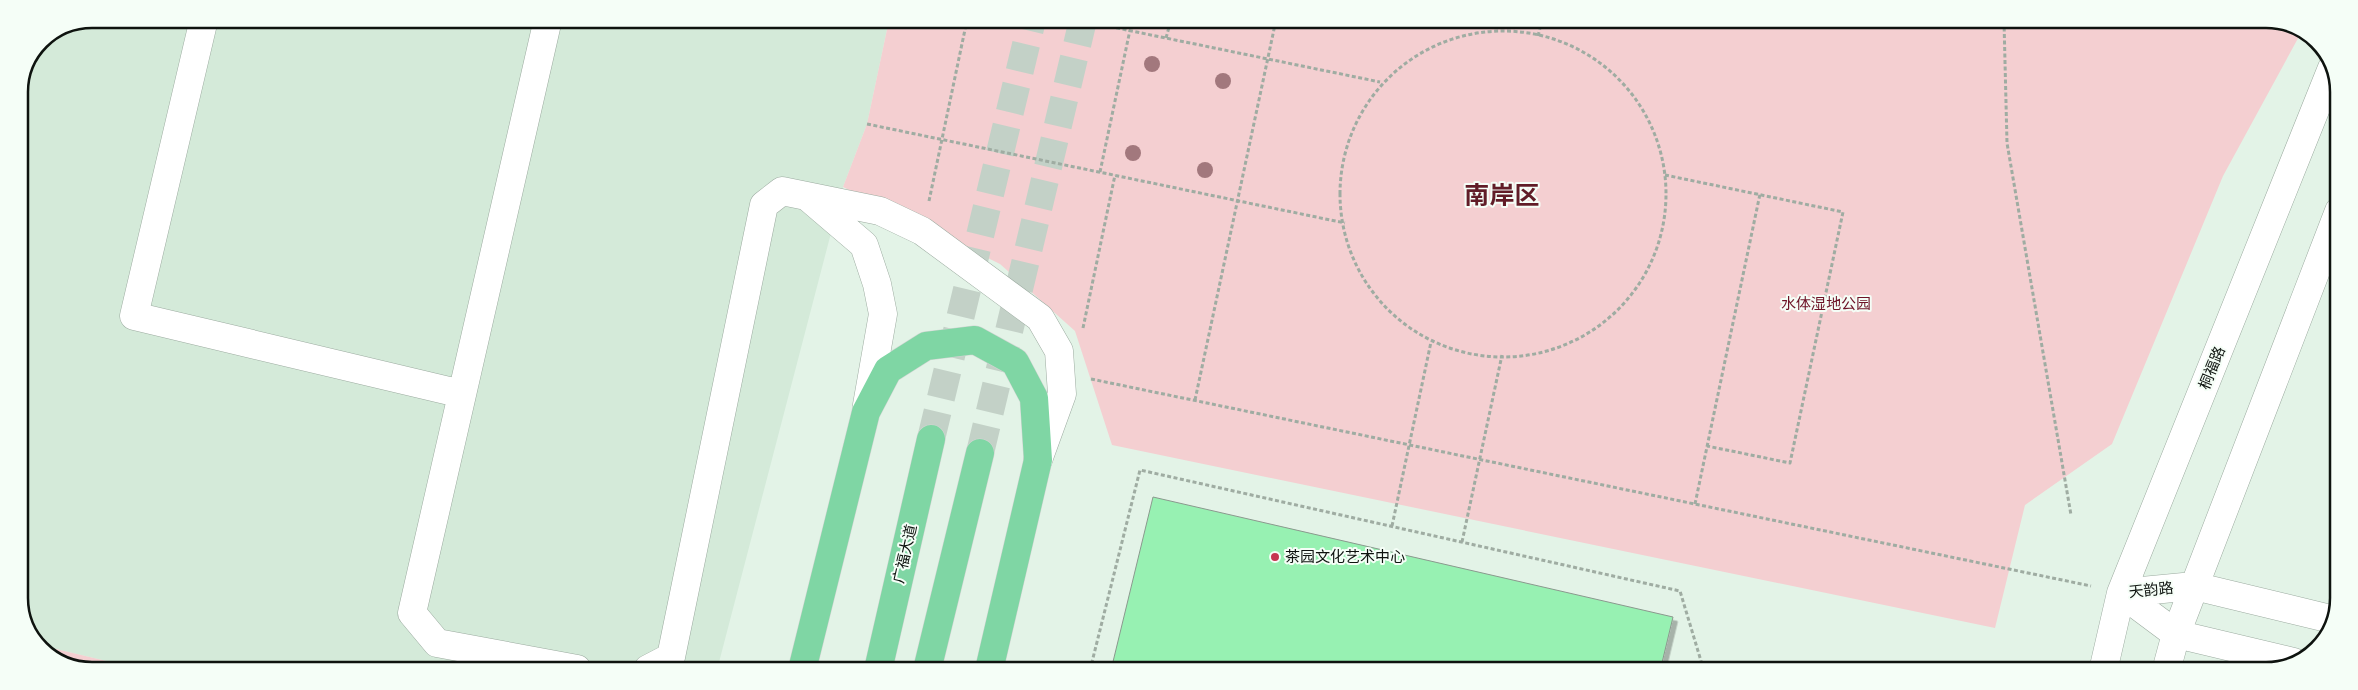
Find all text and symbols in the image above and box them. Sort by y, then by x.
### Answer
district label: 南岸区 [1464,179,1540,209]
park label: 水体湿地公园 [1781,294,1871,312]
street label: 桐福路 [2194,343,2228,392]
street label: 广福大道 [889,523,920,585]
place label: 茶园文化艺术中心 [1285,547,1405,565]
marker: 茶园文化艺术中心 [1269,551,1281,563]
street label: 天韵路 [2128,578,2174,600]

